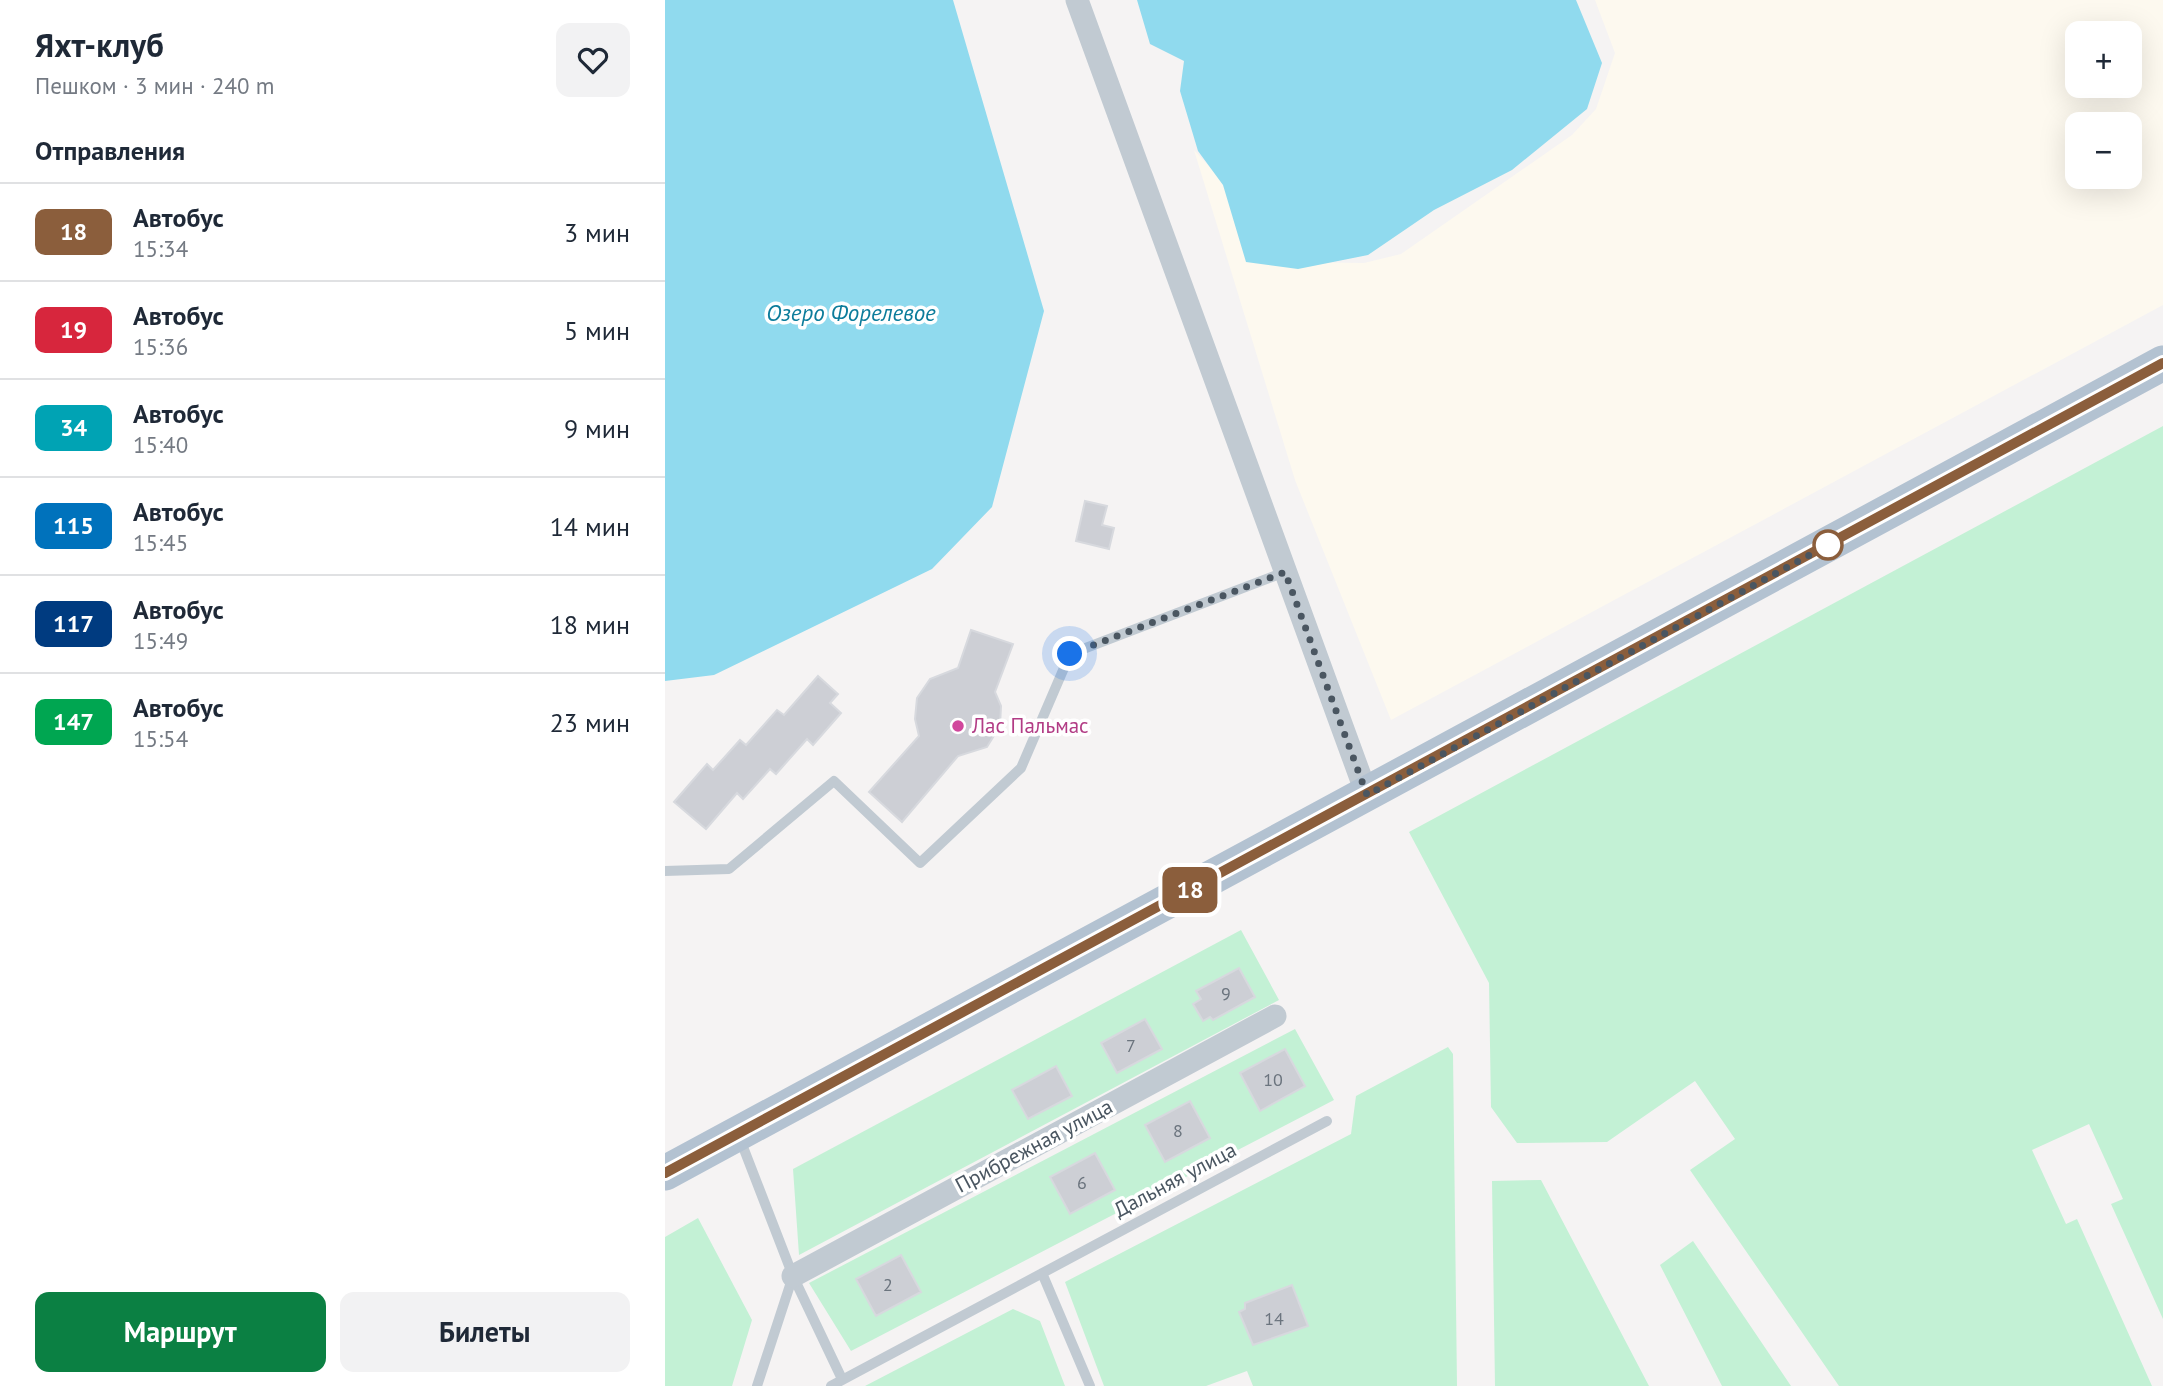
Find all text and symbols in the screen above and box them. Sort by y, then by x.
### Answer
map controls [2065,21,2142,189]
button: + [2065,21,2142,98]
text: Яхт-клуб [35,23,164,66]
button: heart [556,23,630,97]
text: Пешком · 3 мин · 240 m [35,71,274,100]
button: − [2065,112,2142,189]
text: Отправления [35,134,185,167]
text: Автобус [133,201,224,234]
text: 18 [60,216,87,247]
text: 3 мин [564,216,630,249]
text: 15:34 [133,234,188,263]
water label: Озеро Форелевое [766,298,936,327]
text: Автобус [133,299,224,332]
text: 19 [60,314,87,345]
text: 5 мин [564,314,630,347]
text: 15:36 [133,332,188,361]
text: Автобус [133,397,224,430]
text: 34 [60,412,87,443]
text: 9 мин [564,412,630,445]
text: 15:40 [133,430,188,459]
text: Автобус [133,495,224,528]
text: 115 [53,510,94,541]
text: 14 мин [550,510,630,543]
text: 15:45 [133,528,188,557]
unlabelled marker [1813,530,1843,560]
text: Автобус [133,593,224,626]
text: 117 [53,608,94,639]
text: 18 мин [550,608,630,641]
text: 15:49 [133,626,188,655]
your location [1052,636,1087,671]
text: Автобус [133,691,224,724]
text: 147 [53,706,94,737]
text: 23 мин [550,706,630,739]
place label: Лас Пальмас [971,712,1089,739]
marker: Лас Пальмас [950,718,966,734]
text: 15:54 [133,724,188,753]
line badge: 18 [1159,867,1221,913]
text: 18 [1176,874,1204,905]
house number: 9 [1221,982,1231,1005]
house number: 7 [1126,1034,1136,1057]
house number: 10 [1263,1068,1283,1091]
street label: Прибрежная улица [950,1093,1117,1198]
house number: 8 [1173,1119,1183,1142]
street label: Дальняя улица [1109,1136,1241,1223]
house number: 6 [1077,1171,1087,1194]
house number: 2 [883,1273,893,1296]
button: Маршрут [35,1292,326,1372]
button: Билеты [340,1292,630,1372]
house number: 14 [1264,1307,1284,1330]

